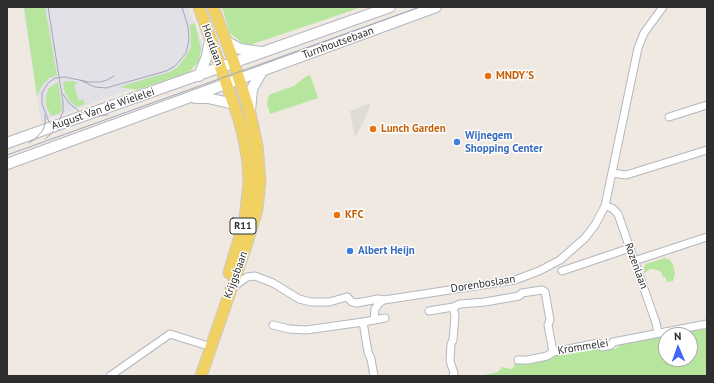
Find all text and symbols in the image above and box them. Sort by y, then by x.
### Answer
street label: Houtlaan [198,22,226,68]
street label: Turnhoutsebaan [300,24,376,62]
place label: MNDY'S [496,69,534,83]
marker: MNDY'S [483,71,493,81]
street label: August Van de Wielelei [50,85,156,133]
place label: Lunch Garden [381,122,446,136]
marker: Lunch Garden [368,124,378,134]
place label: Wijnegem Shopping Center [465,129,543,155]
marker: Wijnegem Shopping Center [452,137,462,147]
place label: KFC [345,208,364,222]
marker: KFC [332,210,342,220]
road number: R11 [230,218,256,234]
street label: Rozenlaan [622,241,650,291]
place label: Albert Heijn [358,244,415,258]
marker: Albert Heijn [345,246,355,256]
street label: Krijgsbaan [221,250,251,300]
street label: Dorenboslaan [450,272,516,296]
north arrow [658,327,698,367]
text: N [674,329,681,343]
street label: Krommelei [557,336,609,358]

